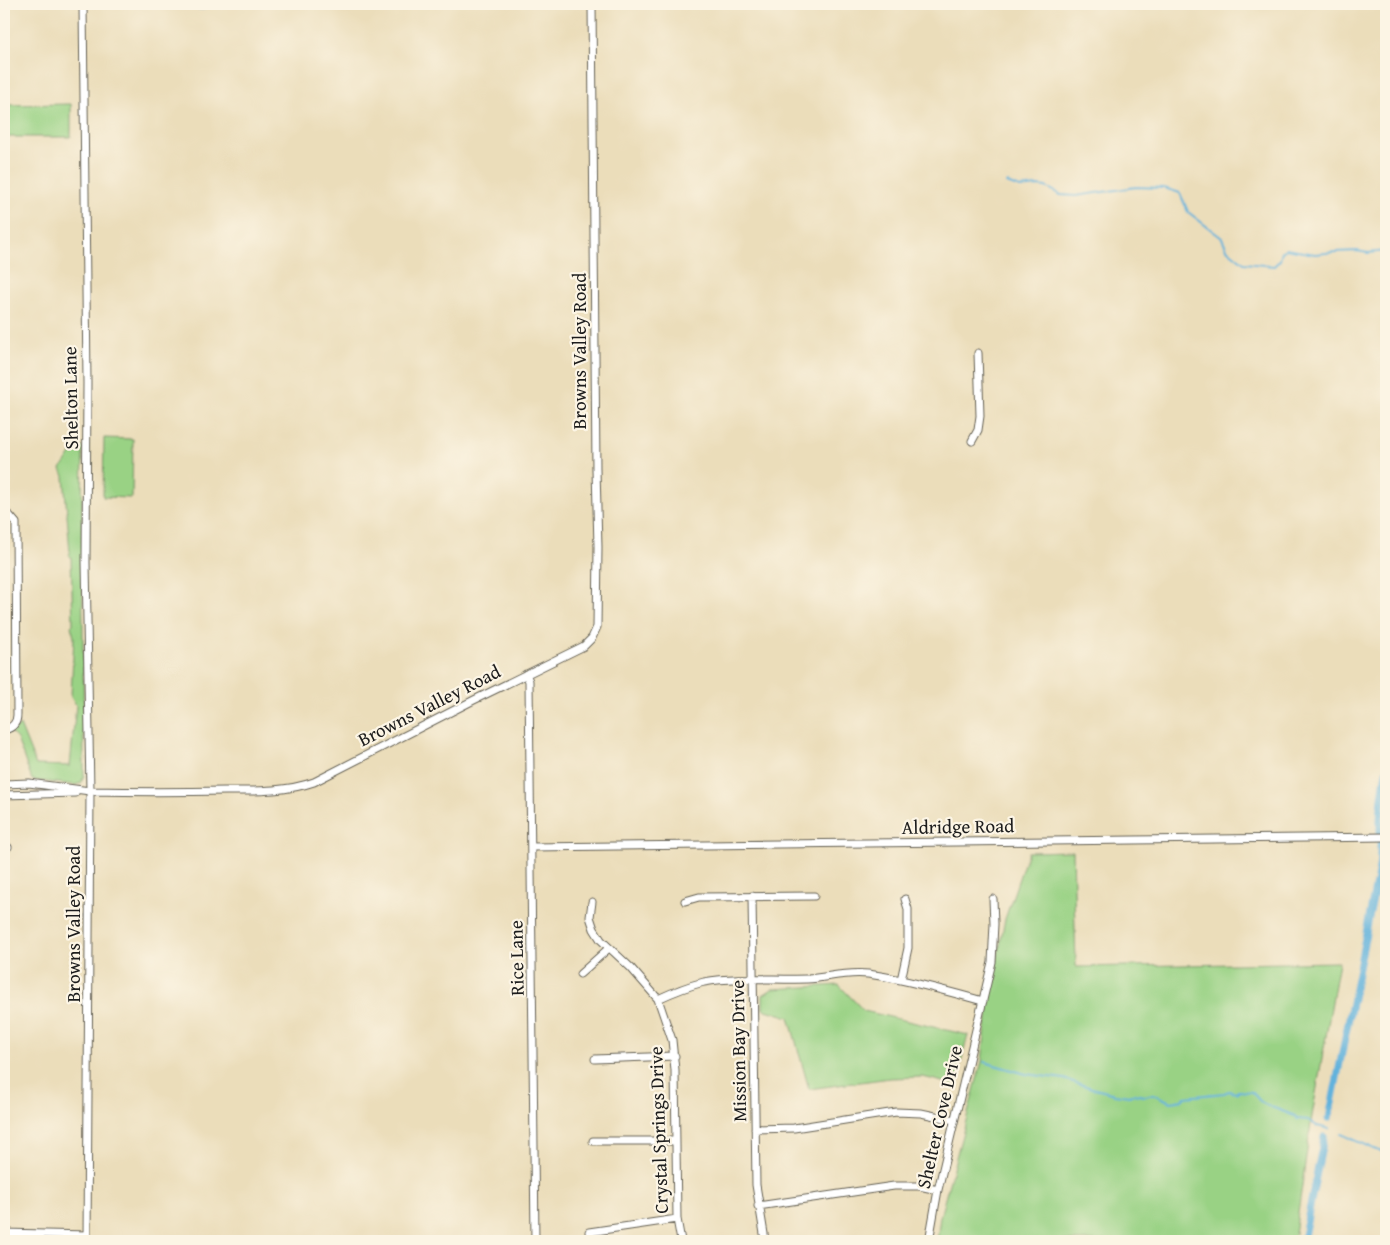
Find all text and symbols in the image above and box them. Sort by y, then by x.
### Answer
street label: Browns Valley Road [565,272,593,429]
street label: Shelton Lane [55,346,85,450]
street label: Browns Valley Road [353,657,506,753]
street label: Aldridge Road [901,811,1015,841]
street label: Browns Valley Road [59,845,87,1002]
street label: Rice Lane [501,920,531,996]
street label: Mission Bay Drive [723,980,753,1122]
street label: Shelter Cove Drive [909,1043,969,1191]
street label: Crystal Springs Drive [641,1046,675,1214]

